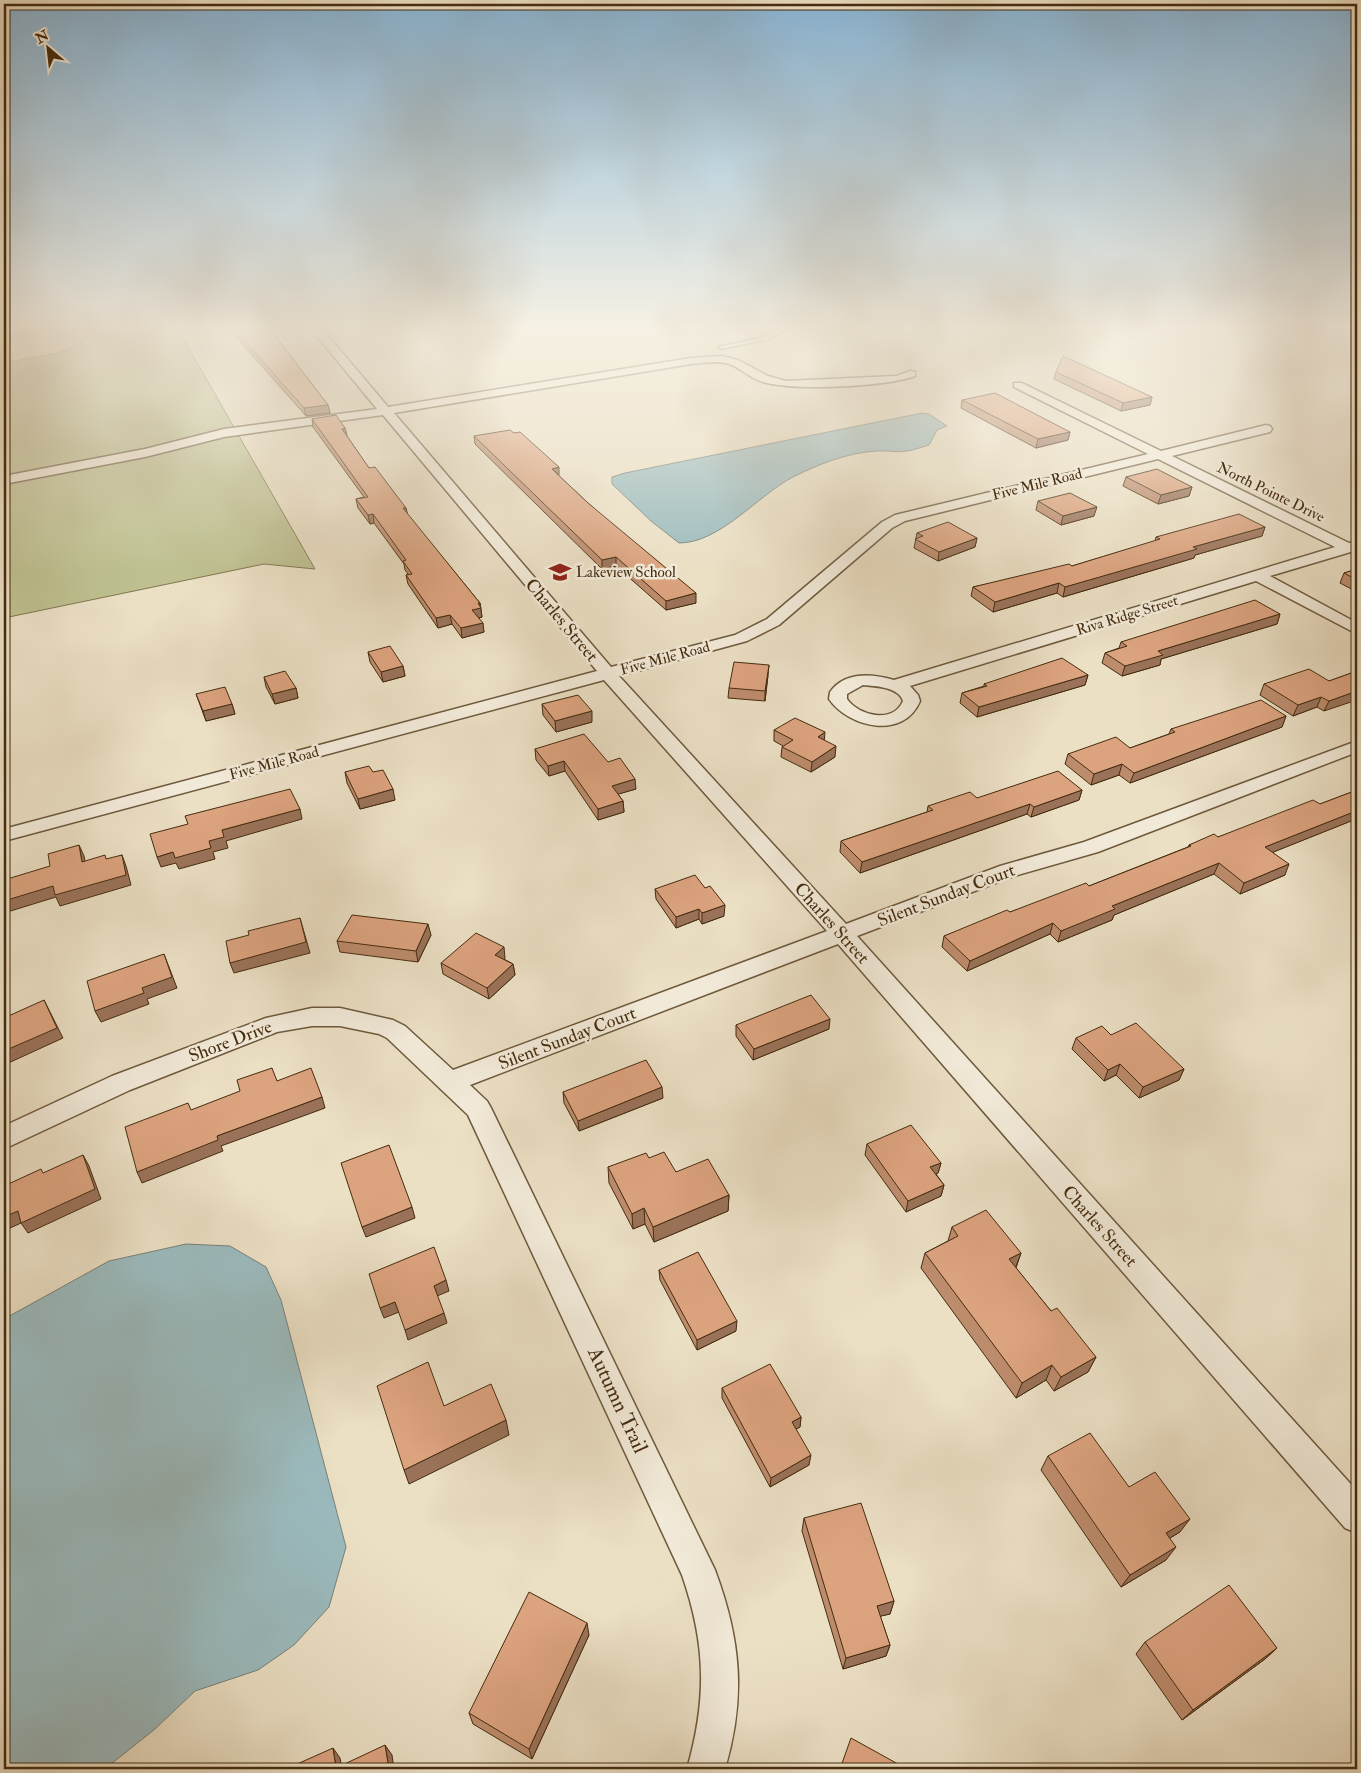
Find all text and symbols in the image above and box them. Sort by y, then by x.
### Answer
north arrow [22,22,72,72]
text: N [32,26,52,48]
street label: North Pointe Drive [1214,458,1328,527]
street label: Five Mile Road [990,464,1085,505]
school or university icon: Lakeview School [547,559,573,585]
place label: Lakeview School [576,563,676,582]
street label: Charles Street [520,574,603,667]
street label: Riva Ridge Street [1074,591,1180,640]
street label: Five Mile Road [618,637,713,680]
street label: Five Mile Road [227,742,322,785]
street label: Silent Sunday Court [874,859,1018,932]
street label: Charles Street [789,878,874,969]
street label: Silent Sunday Court [495,1002,639,1075]
street label: Shore Drive [185,1015,275,1068]
street label: Charles Street [1057,1181,1142,1272]
street label: Autumn Trail [581,1342,654,1458]

